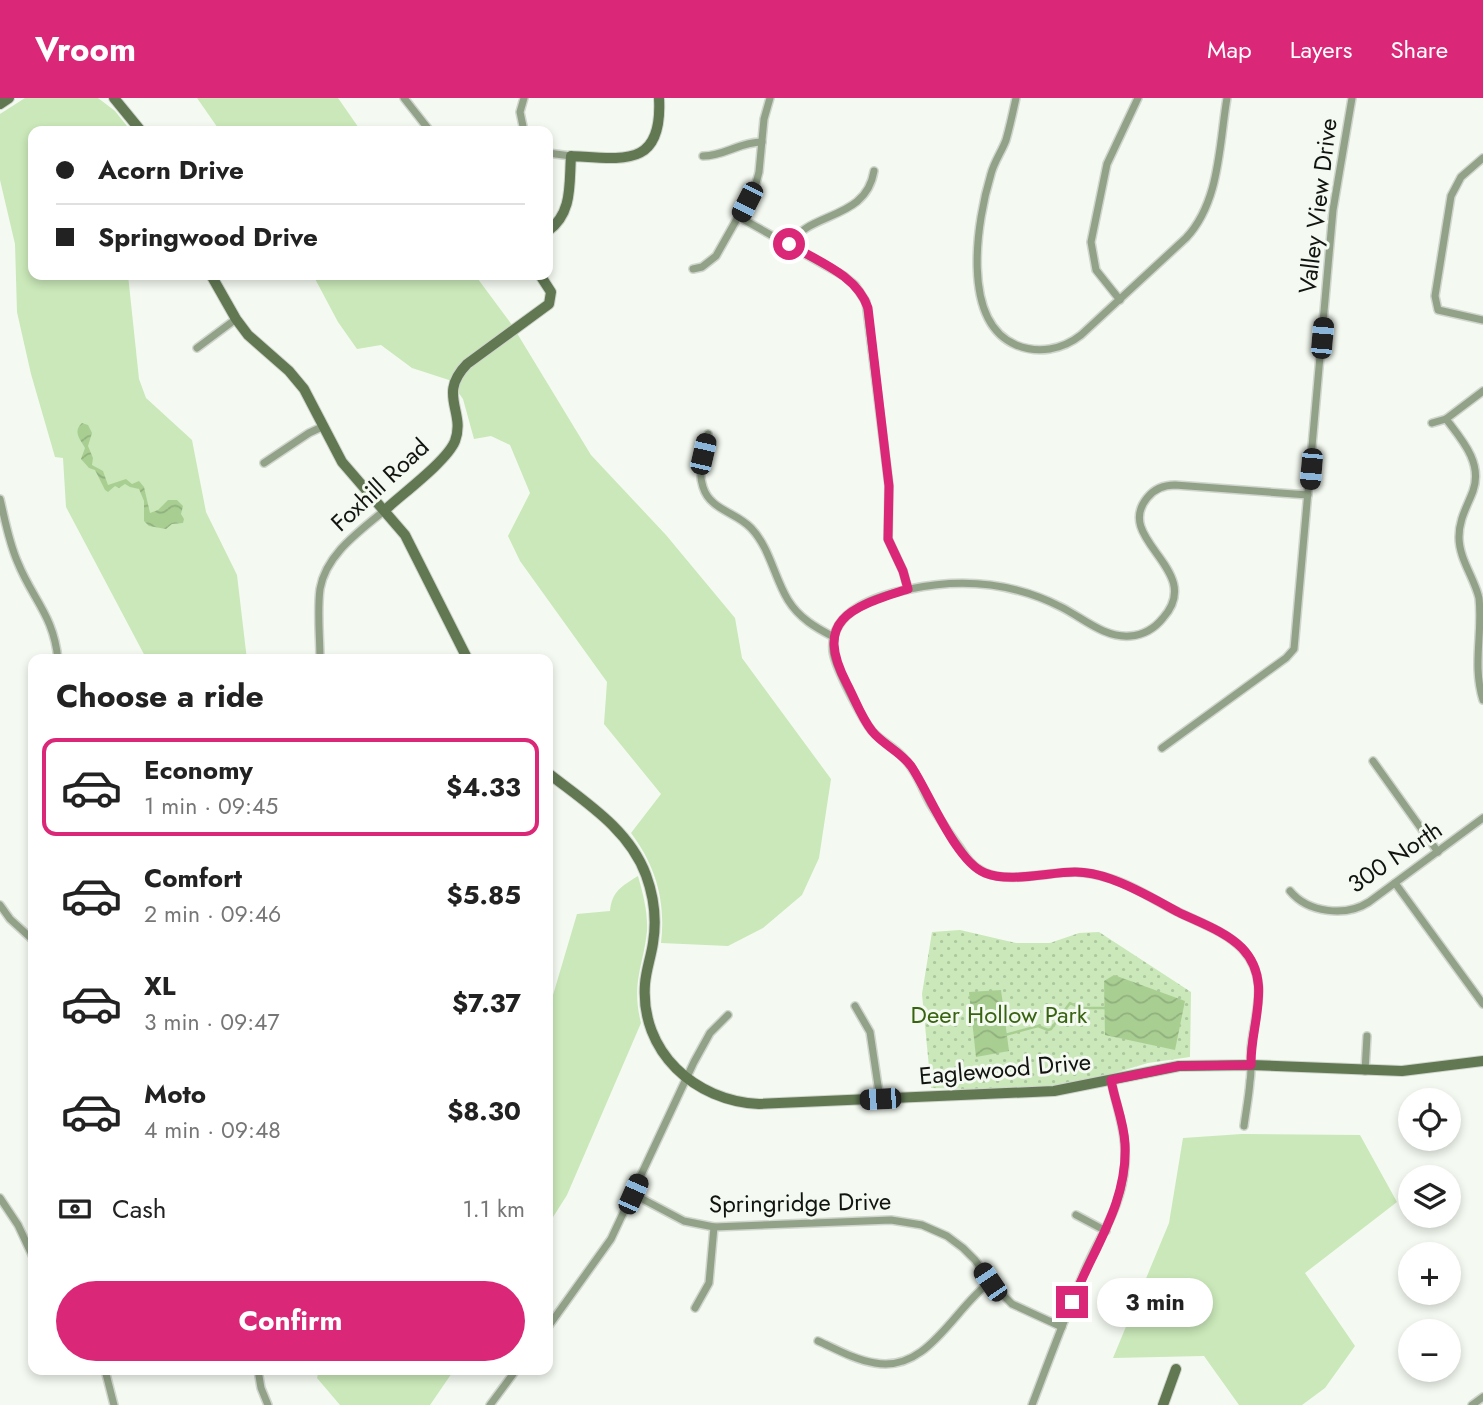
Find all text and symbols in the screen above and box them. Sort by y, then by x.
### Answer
text: Vroom [35,26,136,73]
text: Map [1207,32,1252,67]
text: Layers [1290,32,1352,67]
text: Share [1390,32,1448,67]
street label: Valley View Drive [1289,116,1346,296]
text: Acorn Drive [98,151,244,189]
car [729,179,766,225]
text: Springwood Drive [98,218,318,256]
route start [773,228,805,260]
car [1310,316,1335,360]
street label: Foxhill Road [323,430,437,539]
car [689,431,718,477]
car [1299,447,1324,491]
text: Choose a ride [56,673,264,719]
text: Economy [144,751,253,789]
icon: car [60,756,123,819]
text: $4.33 [446,768,521,806]
text: 1 min · 09:45 [144,789,278,823]
street label: 300 North [1340,812,1449,901]
text: Comfort [144,859,242,897]
icon: car [60,864,123,927]
text: $5.85 [447,876,521,914]
text: 2 min · 09:46 [144,897,281,931]
text: XL [144,967,176,1005]
icon: car [60,972,123,1035]
text: $7.37 [452,984,521,1022]
park label: Deer Hollow Park [911,997,1088,1032]
text: 3 min · 09:47 [144,1005,280,1039]
street label: Eaglewood Drive [918,1044,1092,1093]
text: Moto [144,1075,206,1113]
icon: car [60,1080,123,1143]
car [859,1087,902,1111]
map controls [1398,1088,1461,1382]
button: locate [1398,1088,1461,1151]
text: $8.30 [447,1092,521,1130]
text: 4 min · 09:48 [144,1113,281,1147]
button: layers [1398,1165,1461,1228]
car [615,1171,652,1217]
street label: Springridge Drive [709,1183,891,1222]
icon: cash [56,1190,94,1228]
text: Cash [112,1190,166,1228]
text: 1.1 km [462,1192,525,1226]
button: + [1398,1242,1461,1305]
car [970,1259,1011,1305]
callout: 3 min [1096,1278,1212,1326]
button: Confirm [56,1281,525,1361]
text: 3 min [1125,1285,1185,1319]
route end [1056,1286,1088,1318]
button: − [1398,1319,1461,1382]

